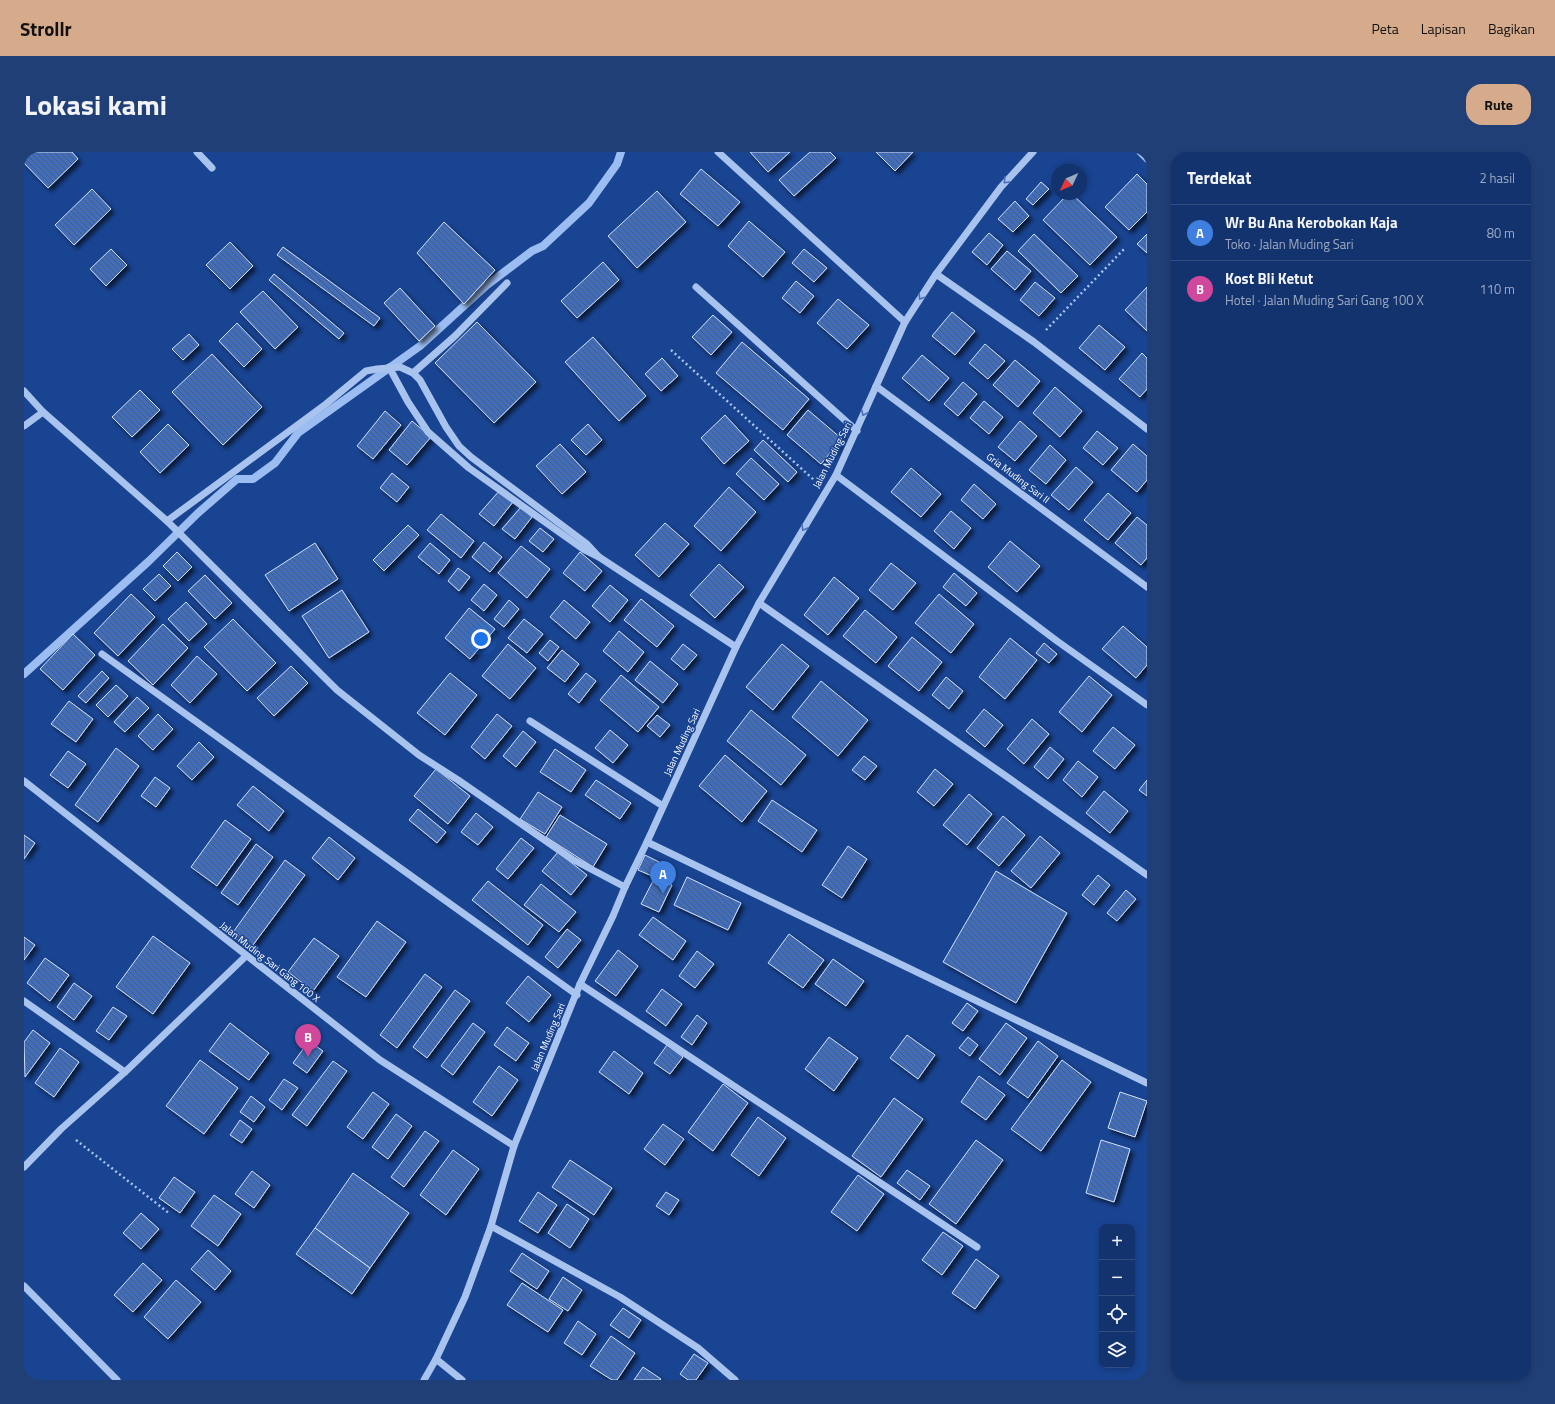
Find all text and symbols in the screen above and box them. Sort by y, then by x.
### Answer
text: Strollr [20,14,72,43]
text: Peta [1371,18,1399,39]
text: Lapisan [1421,18,1466,39]
text: Bagikan [1488,18,1535,39]
text: Lokasi kami [24,83,167,126]
button: Rute [1466,84,1531,125]
north arrow [1051,164,1087,200]
text: Terdekat [1187,165,1251,191]
text: 2 hasil [1479,168,1515,188]
one-way arrow [1004,176,1011,183]
text: Wr Bu Ana Kerobokan Kaja [1225,211,1398,234]
text: A [1196,223,1204,243]
text: 80 m [1487,223,1515,243]
text: Toko · Jalan Muding Sari [1225,234,1354,254]
text: Kost Bli Ketut [1225,267,1313,290]
text: B [1196,279,1204,299]
text: 110 m [1479,279,1515,299]
text: Hotel · Jalan Muding Sari Gang 100 X [1225,290,1424,310]
one-way arrow [919,292,926,299]
one-way arrow [861,409,869,417]
street label: Jalan Muding Sari [809,419,855,491]
street label: Gria Muding Sari II [983,449,1053,507]
one-way arrow [801,524,809,531]
your location [471,629,491,649]
street label: Jalan Muding Sari [660,706,704,778]
pin: A [650,861,676,894]
street label: Jalan Muding Sari Gang 100 X [217,918,324,1006]
street label: Jalan Muding Sari [527,1001,569,1073]
pin: B [295,1024,321,1057]
map controls [1099,1224,1135,1368]
button: + [1099,1224,1135,1260]
button: − [1099,1260,1135,1296]
button: locate [1099,1296,1135,1332]
button: layers [1099,1332,1135,1368]

